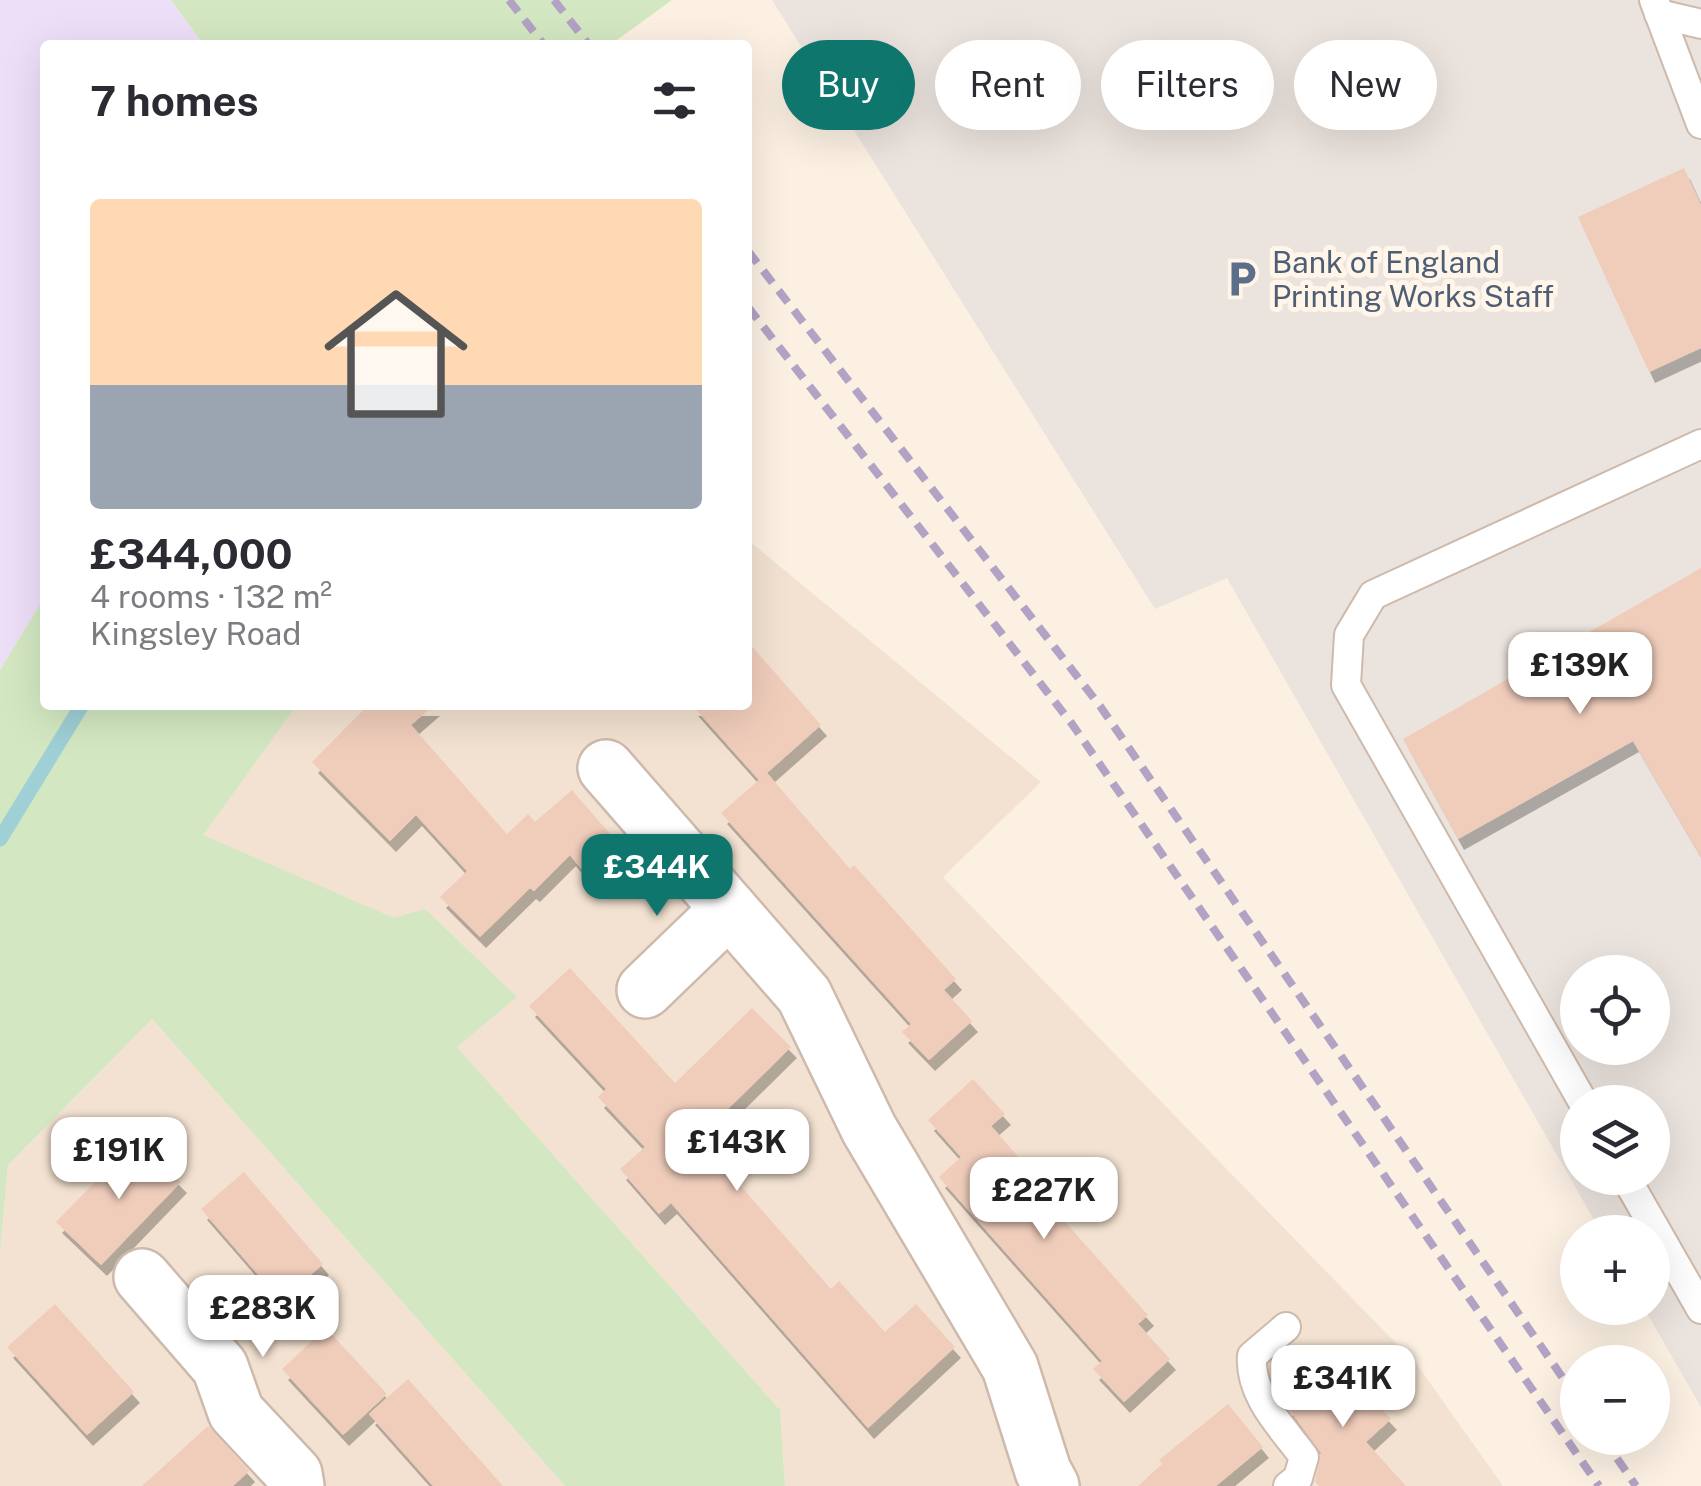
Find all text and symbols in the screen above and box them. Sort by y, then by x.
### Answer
chip: Buy [782,40,915,130]
chip: Rent [935,40,1081,130]
chip: Filters [1101,40,1274,130]
chip: New [1294,40,1437,130]
icon: filters [647,73,702,128]
text: 7 homes [90,76,259,125]
place label: Bank of England Printing Works Staff [1272,244,1554,314]
parking icon: Bank of England Printing Works Staff [1221,258,1263,300]
icon: home [306,264,486,444]
text: £344,000 [90,529,293,578]
text: 4 rooms · 132 m² [90,578,332,615]
text: Kingsley Road [90,615,301,652]
pin: £139K [1510,632,1650,717]
text: £139K [1530,646,1630,683]
pin: £344K [587,834,727,919]
text: £344K [604,848,710,885]
map controls [1560,955,1670,1455]
button: locate [1560,955,1670,1065]
button: layers [1560,1085,1670,1195]
pin: £143K [667,1109,807,1194]
pin: £191K [49,1117,189,1202]
text: £143K [687,1123,787,1160]
text: £191K [73,1131,165,1168]
pin: £227K [974,1157,1114,1242]
text: £227K [992,1171,1096,1208]
button: + [1560,1215,1670,1325]
pin: £283K [193,1275,333,1360]
text: £283K [210,1289,316,1326]
pin: £341K [1273,1345,1413,1430]
button: − [1560,1345,1670,1455]
text: £341K [1293,1359,1393,1396]

